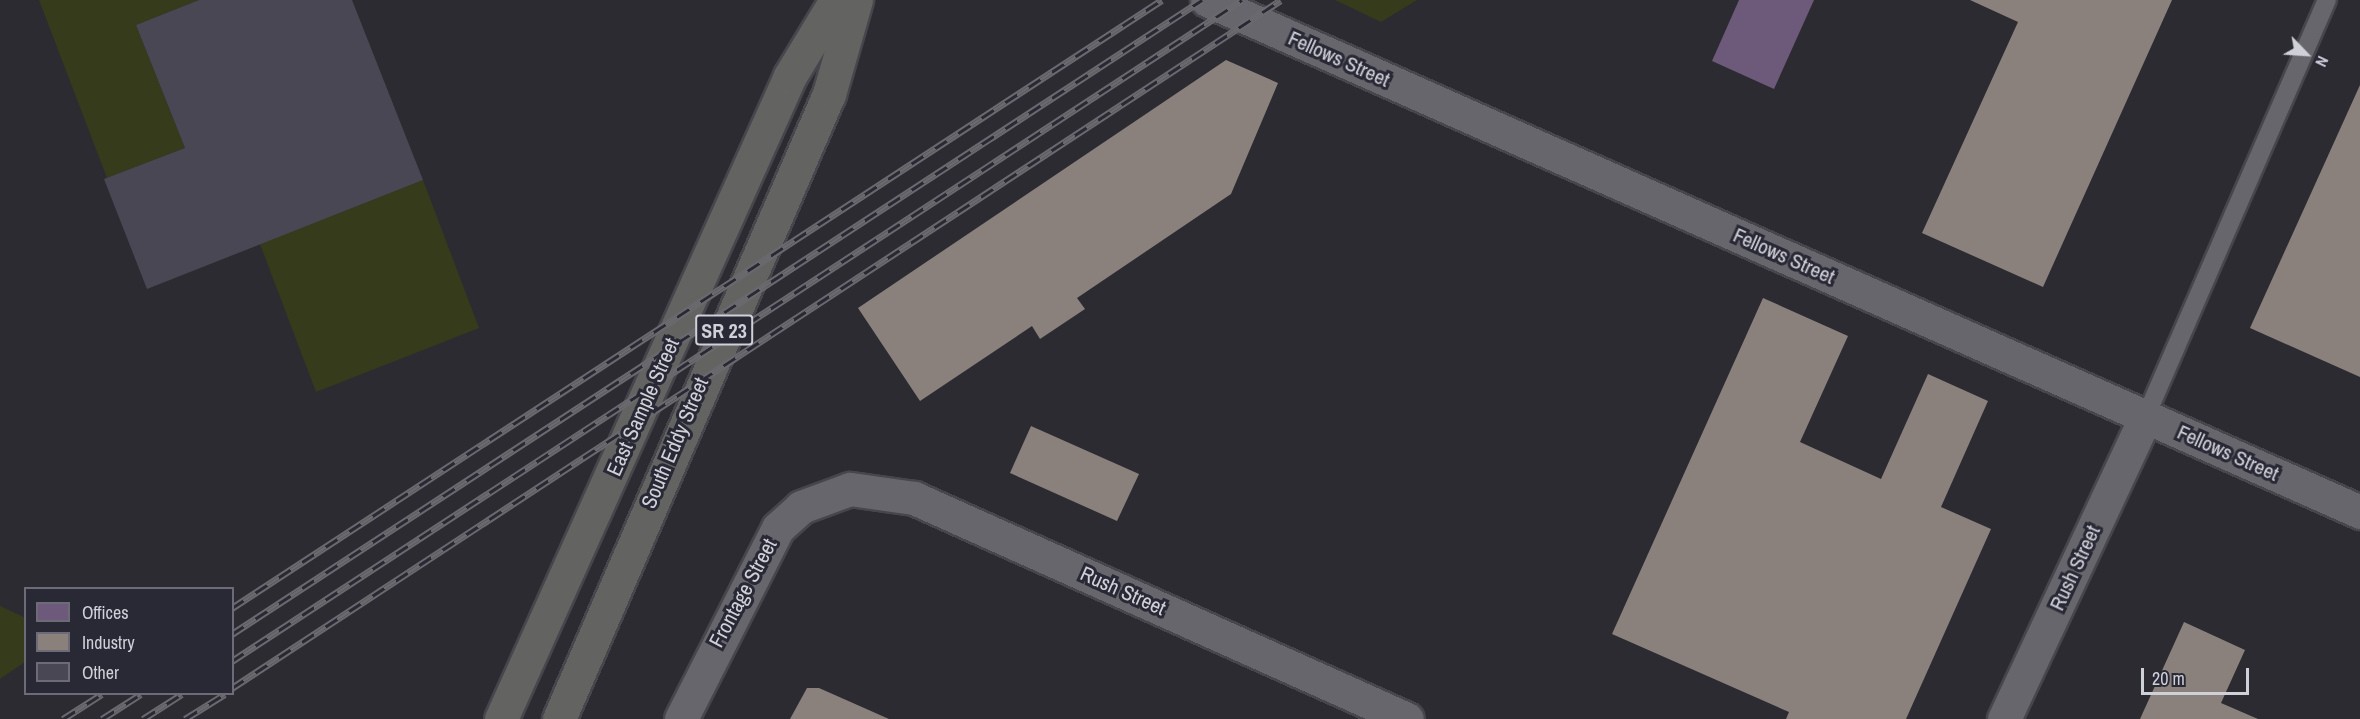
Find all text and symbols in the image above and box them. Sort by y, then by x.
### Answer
north arrow [2276,24,2336,84]
street label: Fellows Street [1284,25,1394,93]
text: N [2310,53,2334,71]
street label: Fellows Street [1729,222,1839,290]
road number: SR 23 [694,313,754,347]
street label: East Sample Street [601,334,685,480]
street label: South Eddy Street [636,374,714,512]
street label: Fellows Street [2173,419,2283,487]
street label: Rush Street [2044,521,2106,615]
street label: Frontage Street [704,534,782,652]
street label: Rush Street [1076,561,1170,621]
legend [24,587,234,695]
text: Offices [82,600,129,625]
text: Industry [82,630,135,655]
scale bar [2144,656,2252,694]
text: Other [82,660,119,685]
text: 20 m [2152,666,2185,691]

